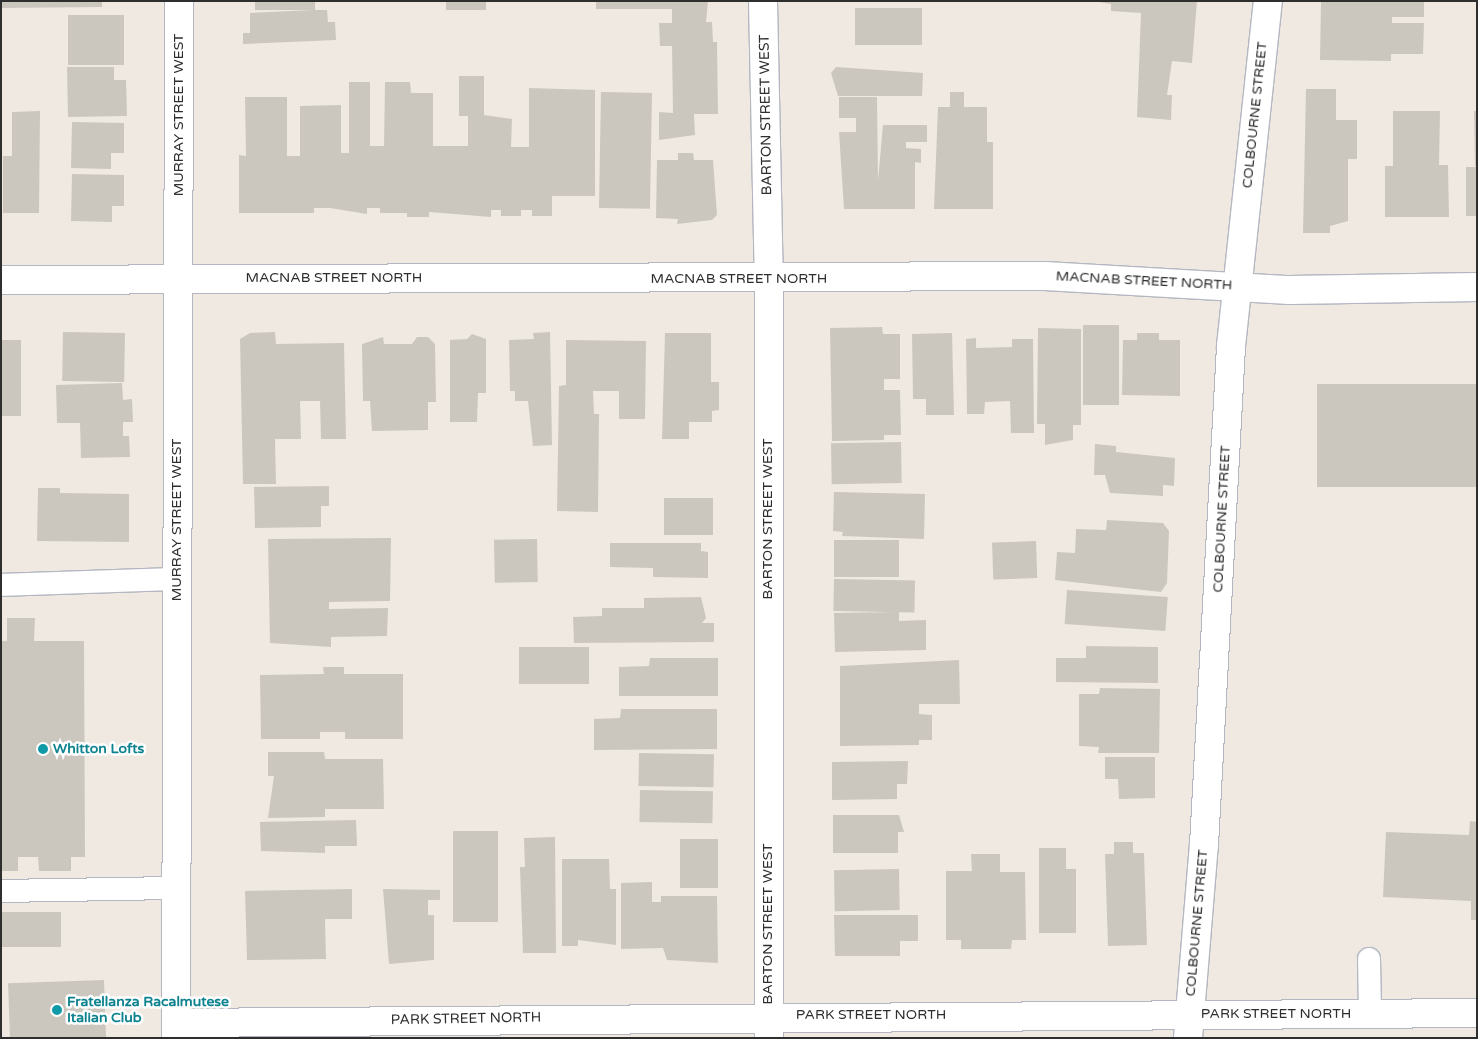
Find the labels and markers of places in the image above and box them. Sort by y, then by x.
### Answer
place label: Whitton Lofts [53,741,144,757]
marker: Whitton Lofts [37,743,49,755]
place label: Fratellanza Racalmutese Italian Club [67,994,229,1026]
marker: Fratellanza Racalmutese Italian Club [51,1004,63,1016]

